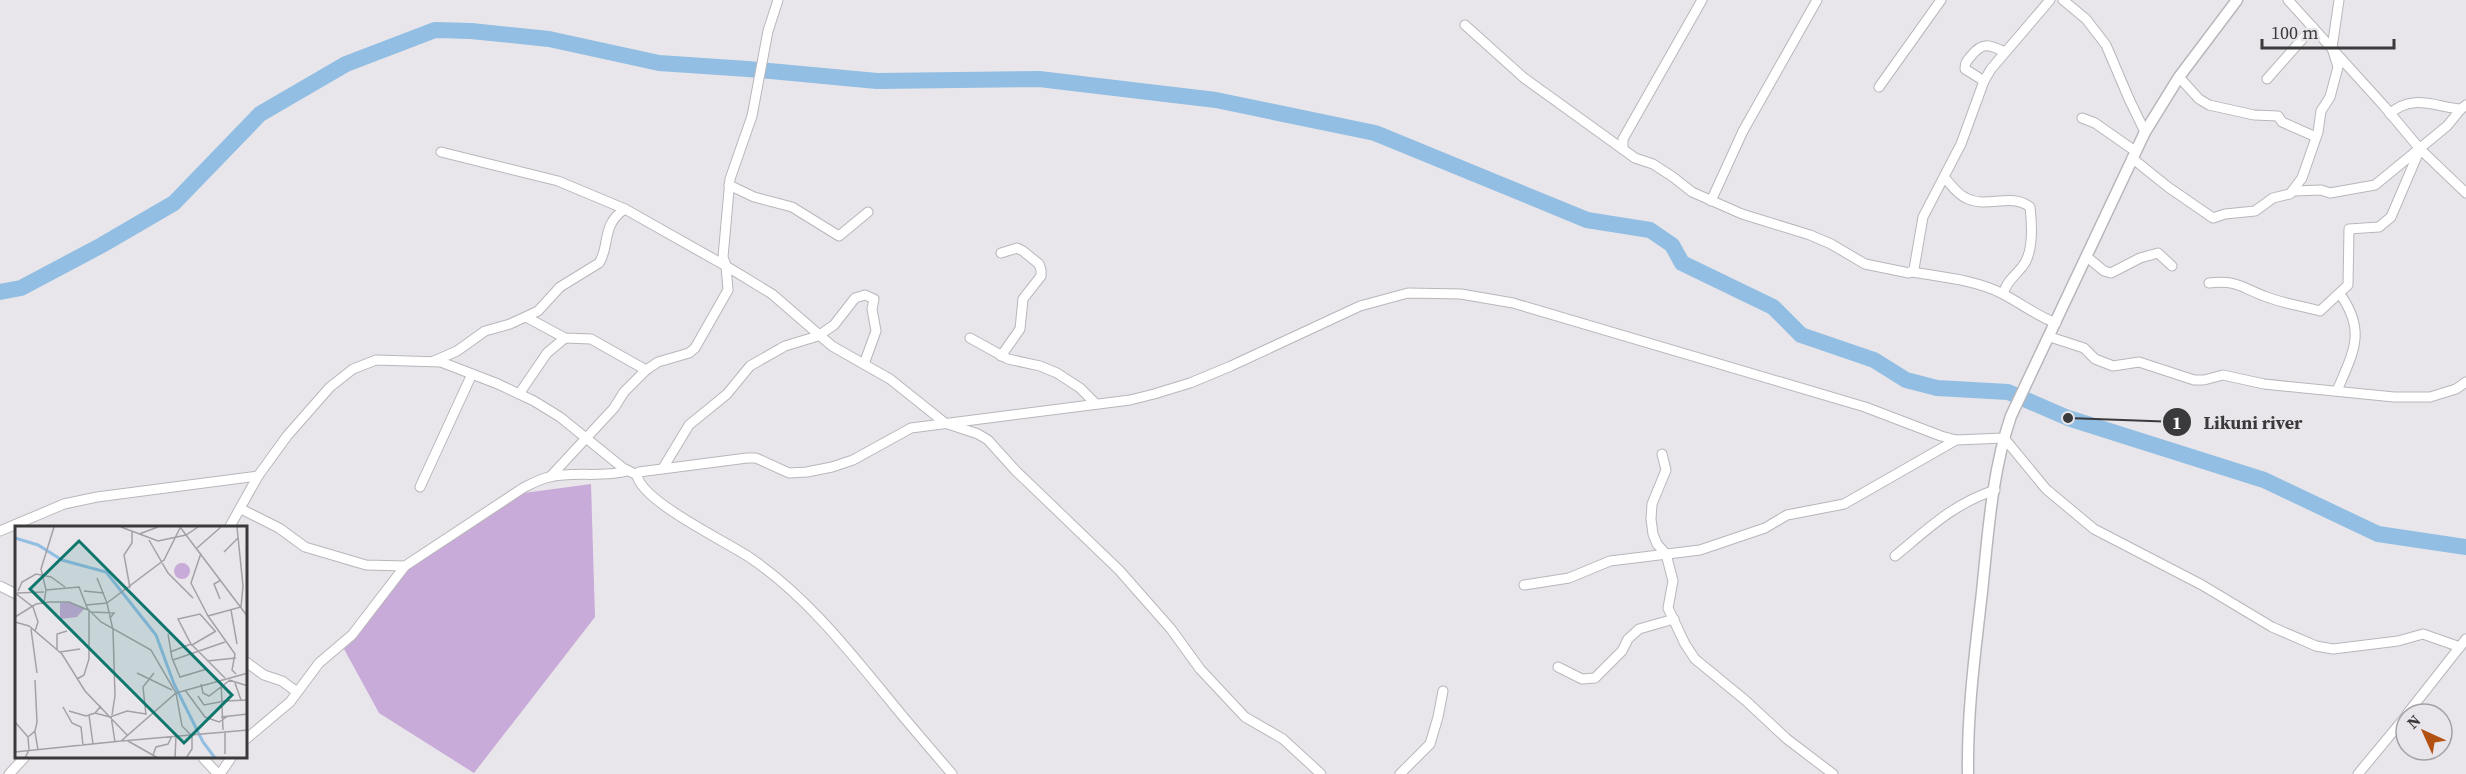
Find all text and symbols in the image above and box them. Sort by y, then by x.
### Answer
scale bar [2262,12,2394,50]
text: 100 m [2271,20,2318,45]
callout: Likuni river [2162,404,2314,440]
text: 1 [2172,410,2182,435]
text: Likuni river [2204,410,2303,435]
inset map [15,526,248,759]
north arrow [2394,702,2454,762]
text: N [2401,709,2426,733]

